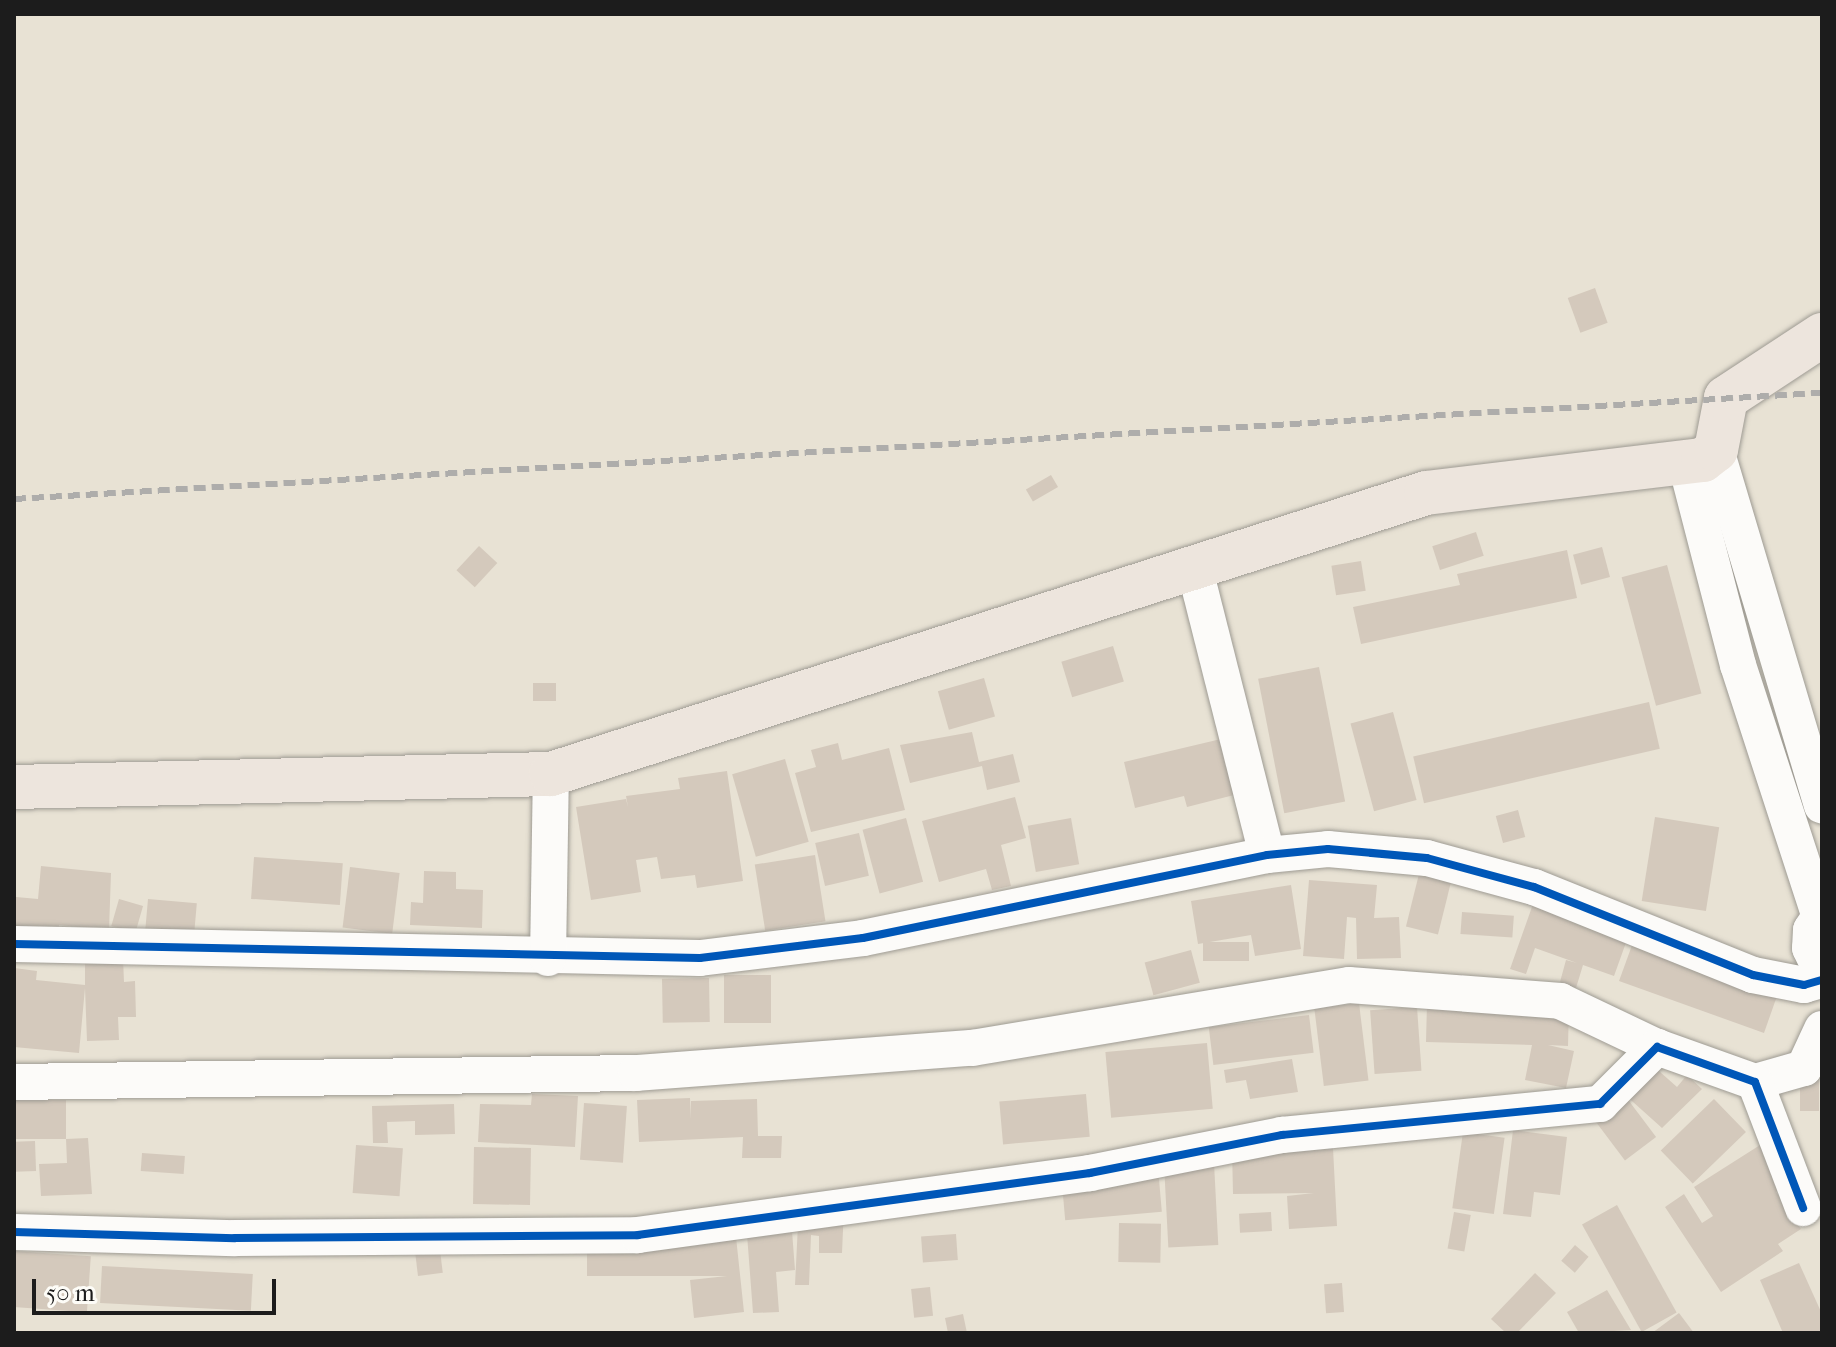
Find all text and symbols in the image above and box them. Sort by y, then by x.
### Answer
scale bar [36,1263,280,1313]
text: 50 m [46,1279,95,1307]

